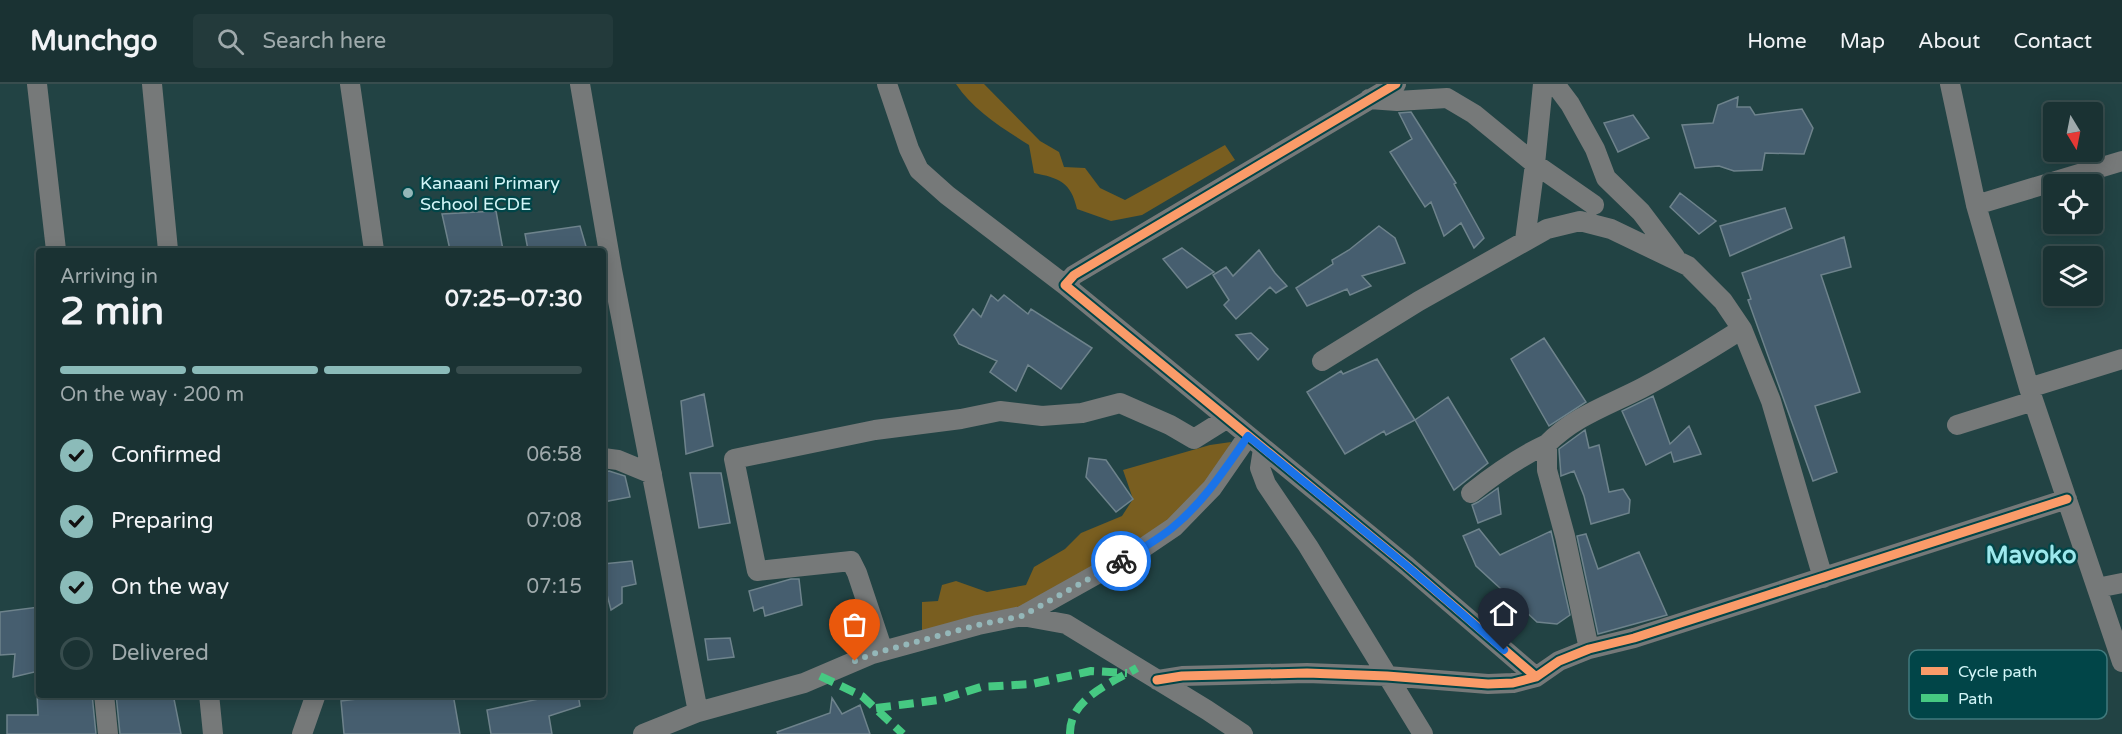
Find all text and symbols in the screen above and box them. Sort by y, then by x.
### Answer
search box [193,14,613,68]
text: Munchgo [30,24,157,58]
icon: search [214,25,247,58]
text: Search here [262,28,386,54]
text: Home [1747,29,1807,54]
text: Map [1840,29,1885,54]
text: About [1918,29,1980,54]
text: Contact [2013,29,2092,54]
north arrow [2043,102,2103,162]
map controls [2043,102,2103,306]
place label: Kanaani Primary School ECDE [420,172,560,215]
button: locate [2043,174,2103,234]
marker: Kanaani Primary School ECDE [401,186,415,200]
button: layers [2043,246,2103,306]
text: Arriving in [60,265,158,289]
text: 07:25–07:30 [445,286,582,312]
text: 2 min [60,288,164,335]
text: On the way · 200 m [60,383,244,407]
icon: check [60,439,93,472]
text: Confirmed [111,442,221,468]
text: 06:58 [527,443,582,467]
icon: check [60,505,93,538]
text: Preparing [111,508,214,534]
text: 07:08 [527,509,582,533]
courier [1091,531,1151,591]
district label: Mavoko [1985,541,2077,570]
icon: bike [1105,545,1138,578]
icon: check [60,571,93,604]
text: On the way [111,574,229,600]
text: 07:15 [527,575,582,599]
pin [1478,588,1529,650]
icon: home [1487,597,1520,630]
pin [829,599,880,661]
icon: bag [838,608,871,641]
text: Delivered [111,640,209,666]
legend [1909,650,2107,719]
text: Cycle path [1958,662,2037,682]
text: Path [1958,689,1993,709]

